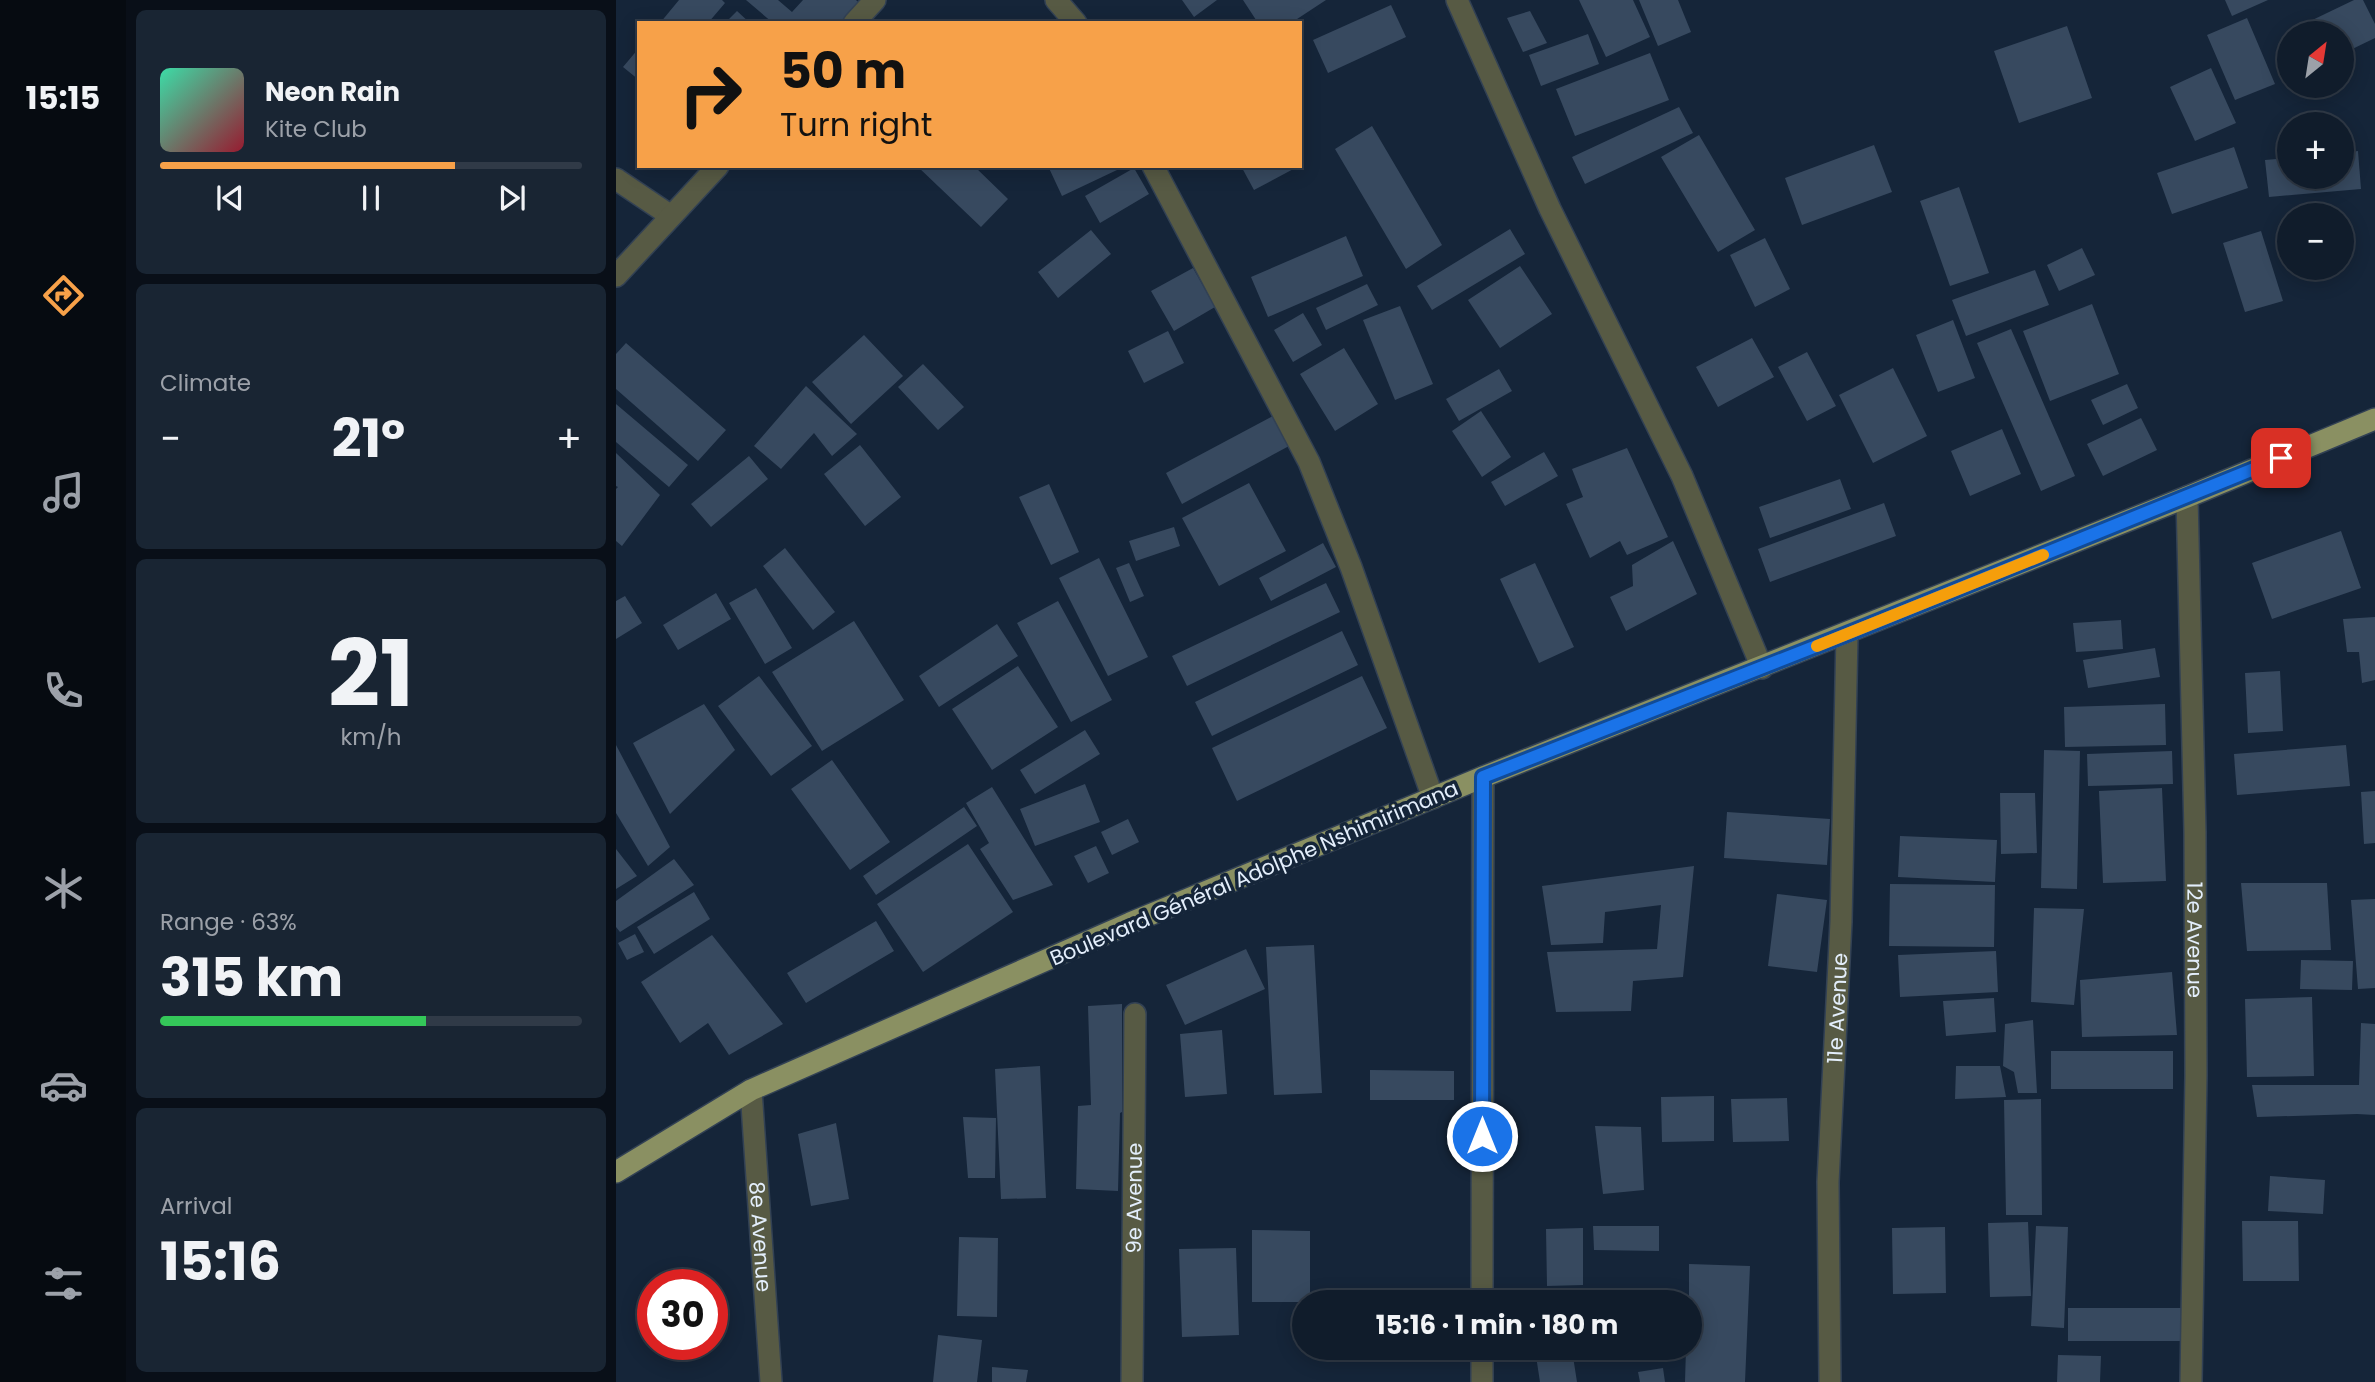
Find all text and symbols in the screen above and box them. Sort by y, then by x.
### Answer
north arrow [2277,21,2354,98]
map controls [2277,21,2354,280]
text: 50 m [780,37,906,105]
icon: right [665,49,756,140]
text: Neon Rain [265,74,400,110]
text: 15:15 [26,75,100,120]
text: Turn right [780,102,932,147]
button: + [2277,112,2354,189]
text: Kite Club [265,113,367,145]
icon: previous [211,179,249,217]
icon: pause [352,179,390,217]
icon: next [493,179,531,217]
button: − [2277,203,2354,280]
icon: directions [39,271,88,320]
text: Climate [160,367,251,399]
text: 21° [332,402,405,475]
text: − [160,412,181,465]
text: + [556,412,582,465]
pin [2251,428,2311,488]
icon: arrive [2262,439,2300,477]
icon: music [39,468,88,517]
text: 21 [328,610,414,738]
icon: phone [39,666,88,715]
text: km/h [340,721,402,753]
street label: Boulevard Général Adolphe Nshimirimana [1045,773,1463,973]
icon: climate [39,864,88,913]
street label: 12e Avenue [2181,882,2210,998]
text: Range · 63% [160,906,297,938]
text: 315 km [160,941,343,1014]
street label: 11e Avenue [1819,952,1854,1064]
icon: car [39,1061,88,1110]
position arrow [1445,1099,1519,1173]
street label: 9e Avenue [1119,1142,1148,1254]
street label: 8e Avenue [743,1180,779,1293]
text: Arrival [160,1190,232,1222]
text: 15:16 [160,1225,281,1298]
icon: filters [39,1259,88,1308]
speed limit sign: 30 [637,1269,728,1360]
text: 15:16 · 1 min · 180 m [1376,1307,1618,1343]

